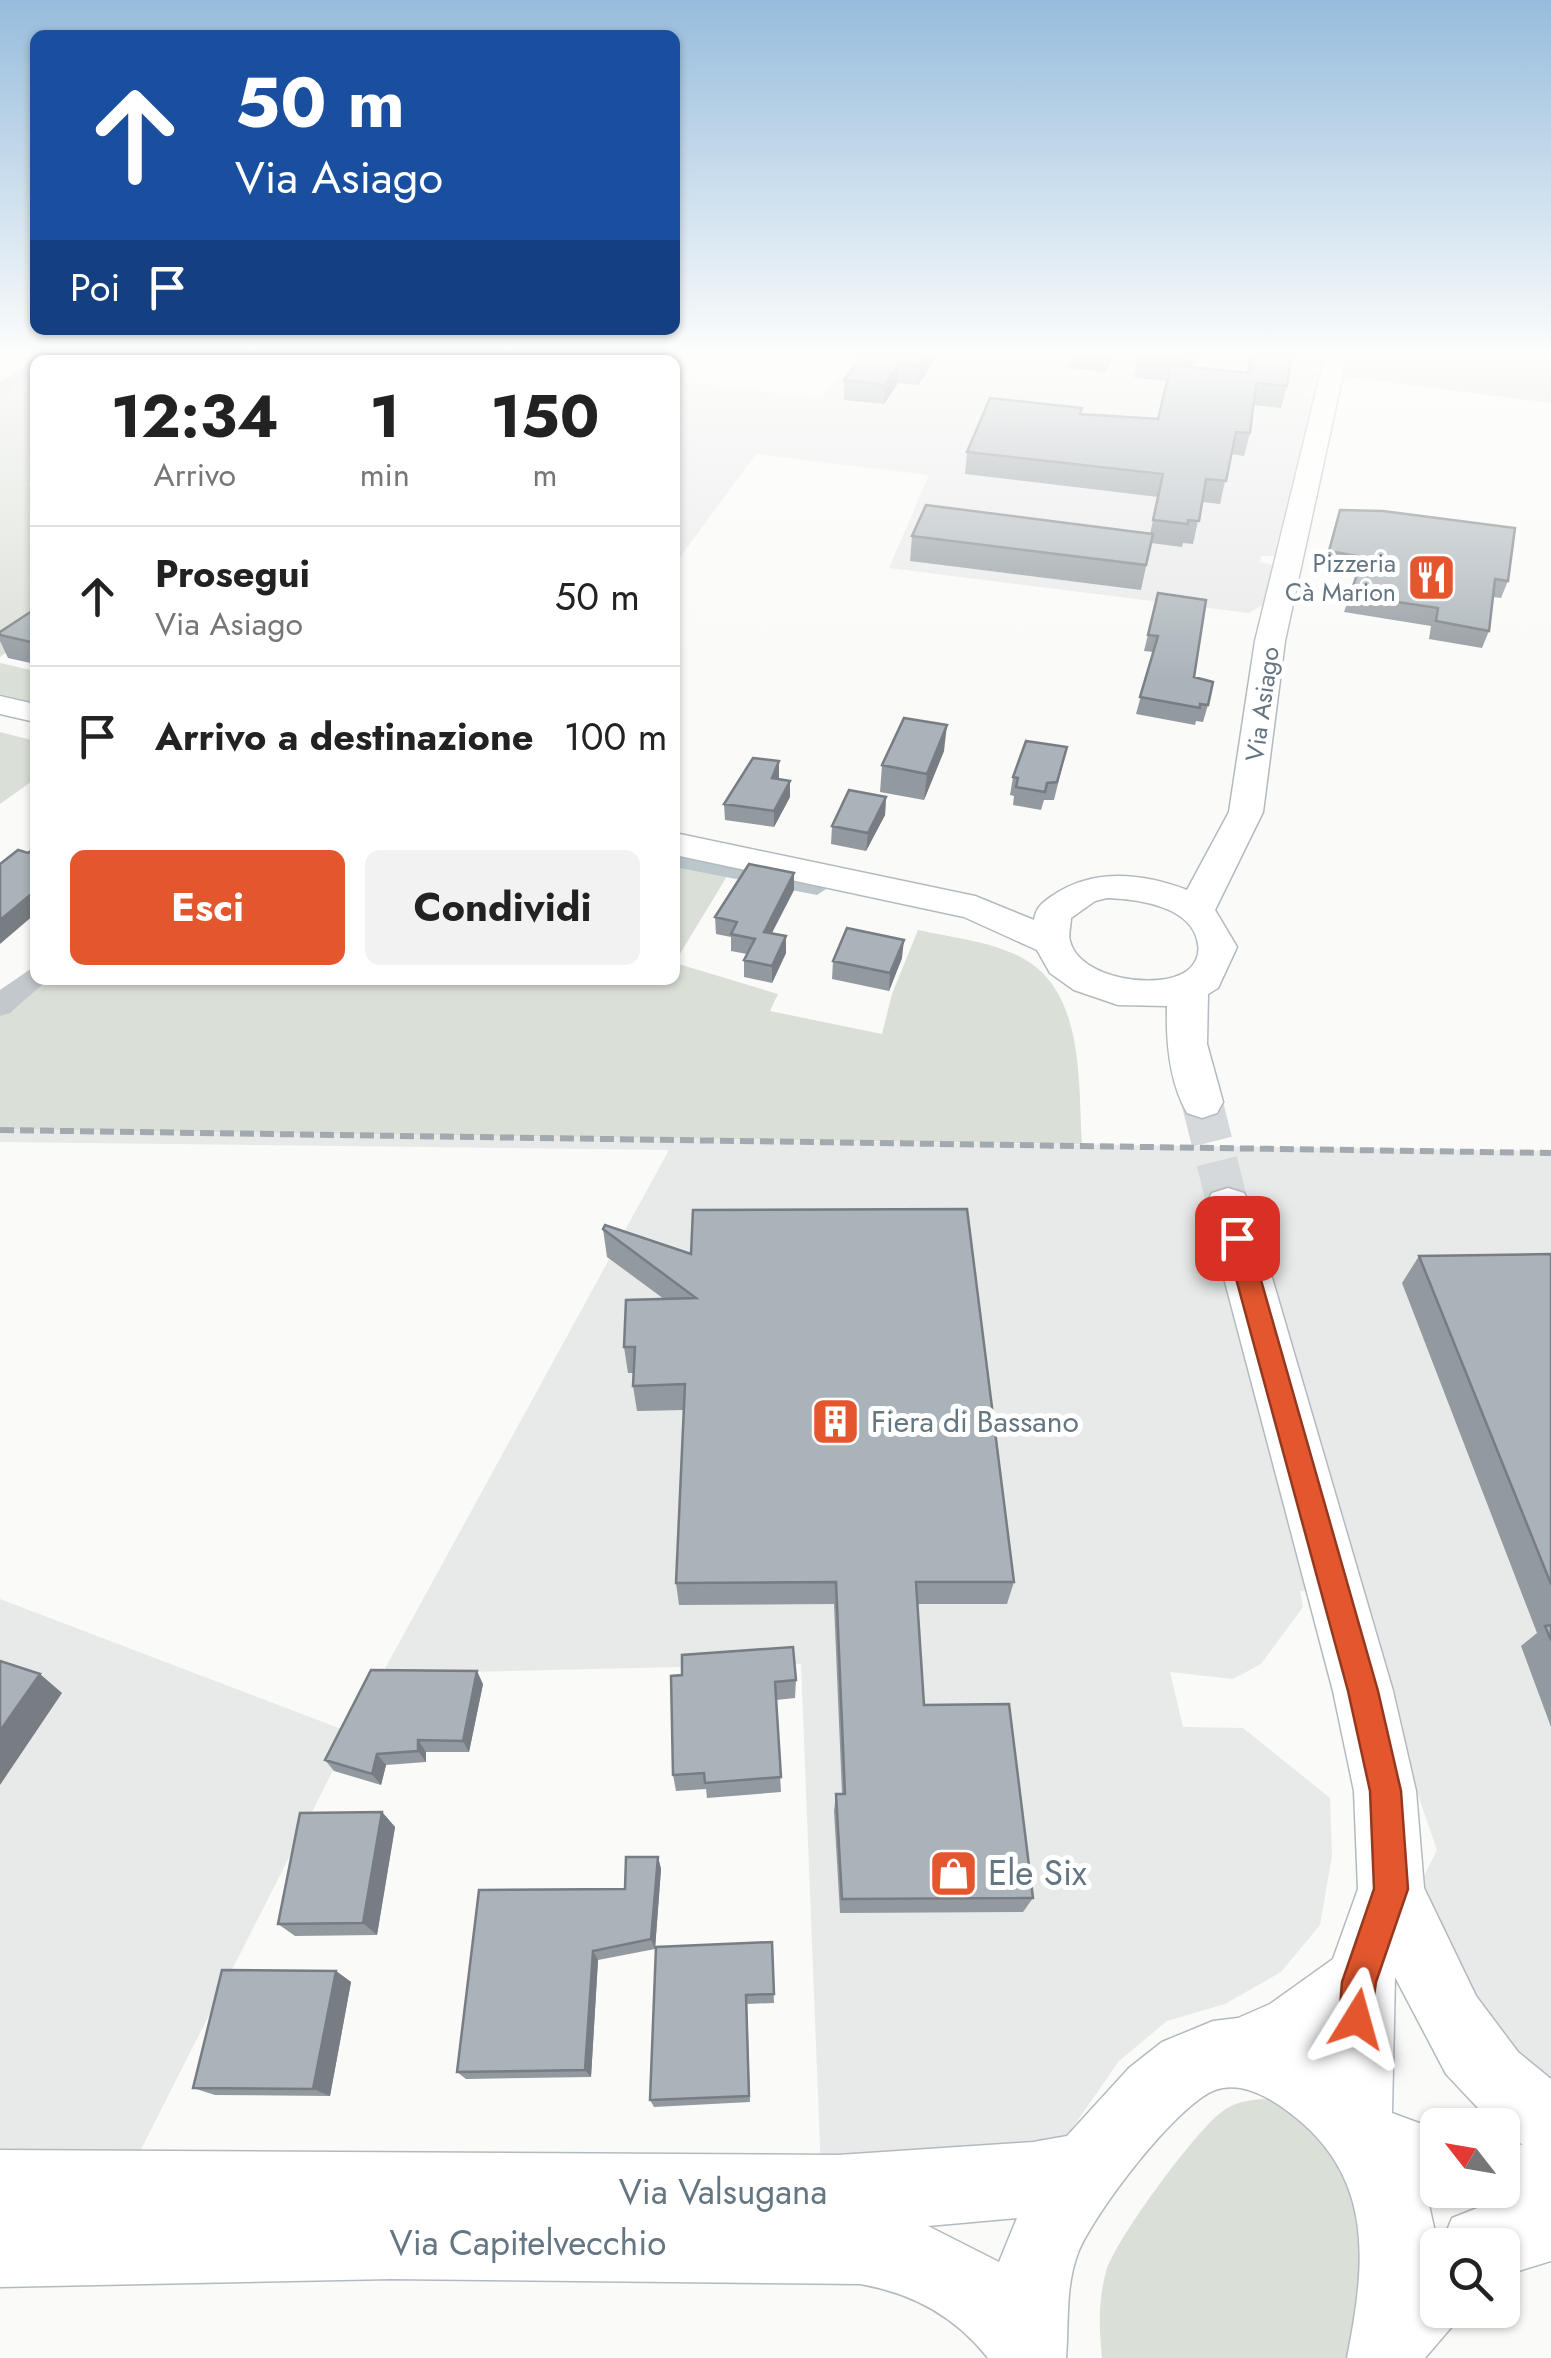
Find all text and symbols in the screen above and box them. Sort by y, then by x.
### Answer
text: 50 m [235,52,405,153]
icon: ahead [70,70,200,200]
text: Via Asiago [235,145,443,210]
text: Poi [70,260,120,315]
icon: arrive [140,260,195,315]
text: 12:34 [111,373,279,460]
text: 1 [369,373,400,460]
text: 150 [490,373,599,460]
text: Arrivo [154,452,236,498]
text: min [360,452,410,498]
text: m [532,452,557,498]
place label: Pizzeria Cà Marion [1285,545,1396,610]
text: Prosegui [155,546,310,601]
restaurant icon: Pizzeria Cà Marion [1405,551,1457,603]
icon: ahead [70,569,125,624]
text: 50 m [555,569,640,624]
text: Via Asiago [155,601,303,647]
street label: Via Asiago [1236,644,1288,764]
icon: arrive [70,709,125,764]
text: Arrivo a destinazione [155,709,534,764]
text: 100 m [564,709,667,764]
button: Esci [70,850,345,965]
button: Condividi [365,850,640,965]
pin [1195,1196,1280,1281]
icon: arrive [1210,1211,1265,1266]
building icon: Fiera di Bassano [810,1395,862,1447]
place label: Fiera di Bassano [871,1400,1079,1443]
shop icon: Ele Six [927,1847,979,1899]
place label: Ele Six [988,1848,1087,1898]
position arrow [1305,1967,1409,2071]
north arrow [1420,2108,1520,2208]
map controls [1420,2108,1520,2328]
street label: Via Valsugana [619,2167,827,2217]
street label: Via Capitelvecchio [390,2218,666,2268]
button: search [1420,2228,1520,2328]

